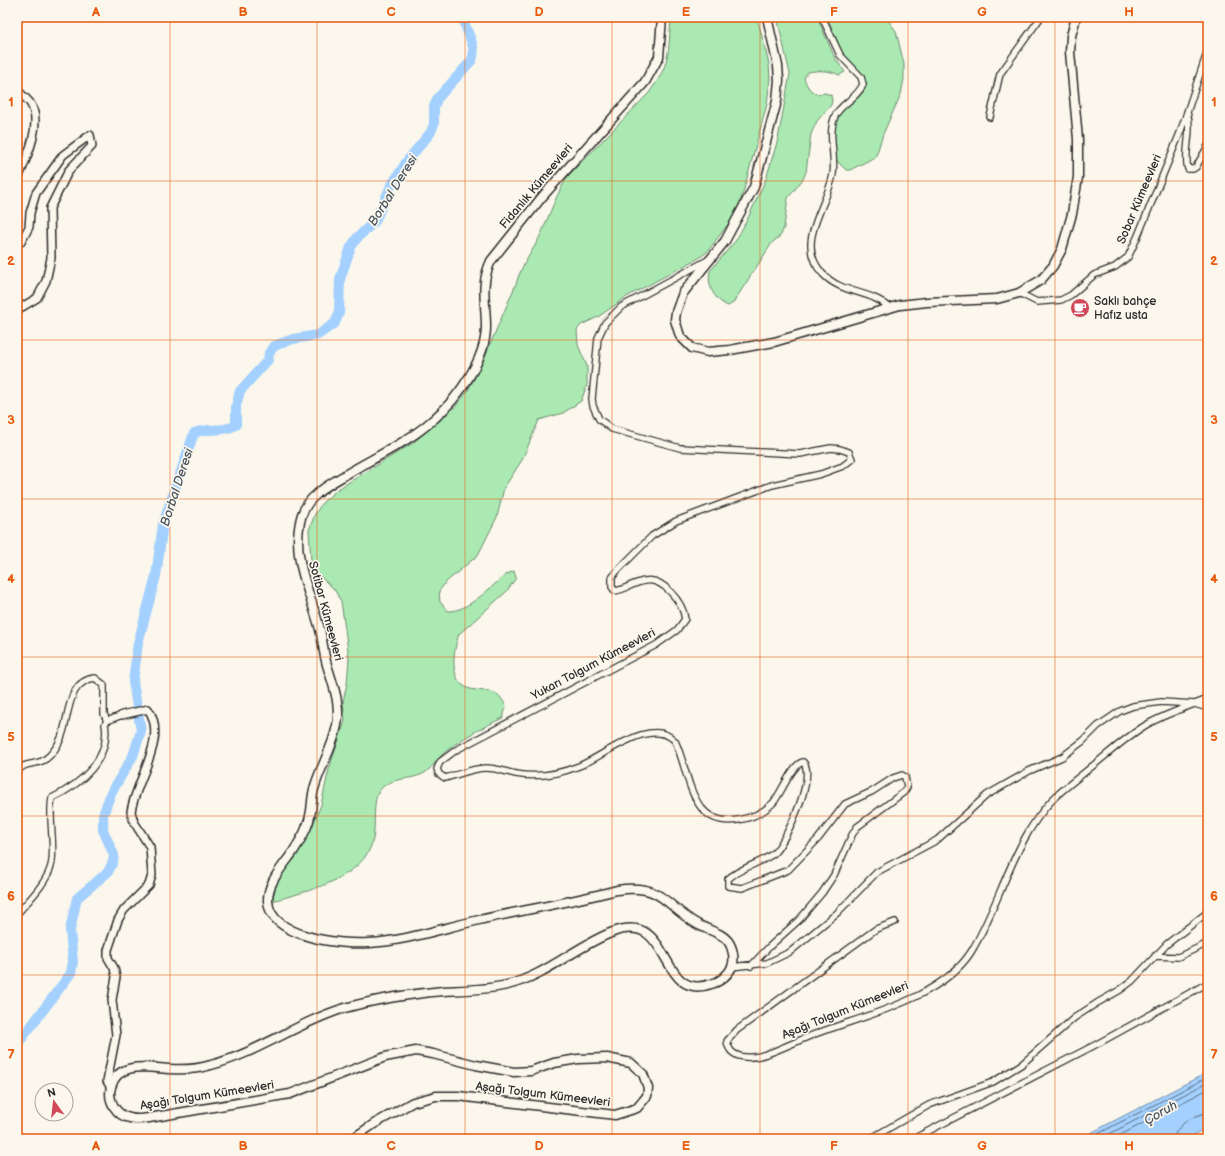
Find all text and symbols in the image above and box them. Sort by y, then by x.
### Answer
text: A [91,4,100,20]
text: B [238,4,248,20]
text: C [386,4,396,20]
text: D [534,4,544,20]
text: E [682,4,691,20]
text: F [830,4,838,20]
text: G [977,4,987,20]
text: H [1124,4,1134,20]
text: 1 [8,94,14,110]
text: 1 [1211,94,1217,110]
street label: Fidanlık Kümeevleri [497,141,576,232]
water label: Borbal Deresi [365,151,422,229]
street label: Sobar Kümeevleri [1114,152,1165,246]
text: 2 [7,253,15,269]
text: 2 [1210,253,1218,269]
place label: Saklı bahçe Hafız usta [1094,294,1156,323]
cafe icon: Saklı bahçe Hafız usta [1069,297,1091,319]
text: 3 [7,412,15,428]
text: 3 [1210,412,1218,428]
water label: Borbal Deresi [157,445,197,528]
street label: Sotibar Kümeevleri [305,560,346,663]
text: 4 [7,571,15,587]
text: 4 [1210,571,1218,587]
street label: Yukarı Tolgum Kümeevleri [528,625,658,704]
text: 5 [7,729,15,745]
text: 5 [1210,729,1218,745]
text: 6 [7,888,15,904]
text: 6 [1210,888,1218,904]
street label: Aşağı Tolgum Kümeevleri [780,978,911,1043]
text: 7 [7,1047,15,1063]
text: 7 [1210,1047,1218,1063]
street label: Aşağı Tolgum Kümeevleri [139,1077,275,1113]
street label: Aşağı Tolgum Kümeevleri [475,1079,611,1110]
north arrow [34,1082,74,1122]
text: N [46,1085,57,1100]
water label: Çoruh [1141,1097,1180,1129]
text: A [91,1138,100,1154]
text: B [238,1138,248,1154]
text: C [386,1138,396,1154]
text: D [534,1138,544,1154]
text: E [682,1138,691,1154]
text: F [830,1138,838,1154]
text: G [977,1138,987,1154]
text: H [1124,1138,1134,1154]

